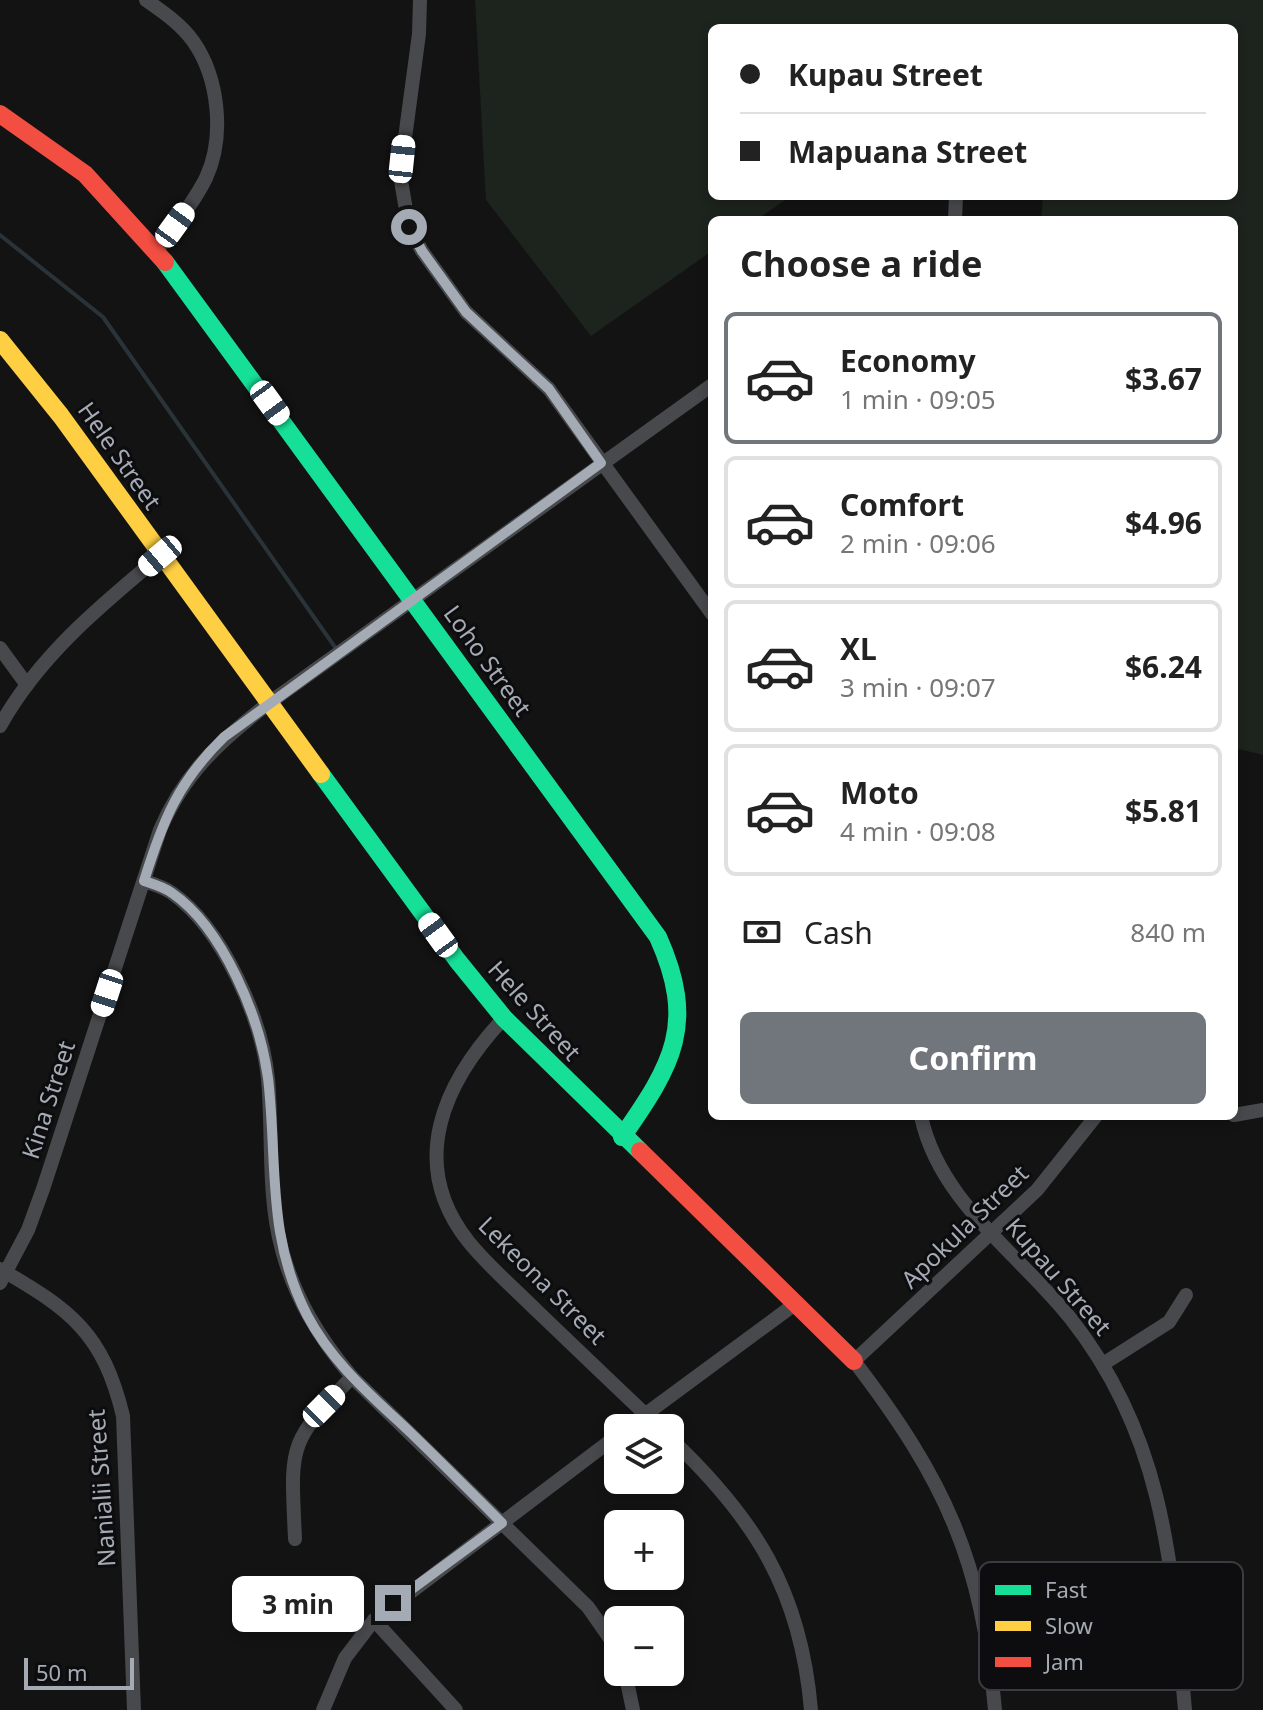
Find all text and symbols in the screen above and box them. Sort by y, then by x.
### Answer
text: Kupau Street [788,54,983,95]
text: Mapuana Street [788,131,1027,172]
car [388,134,416,184]
car [151,199,199,251]
route start [391,209,427,245]
text: Choose a ride [740,239,982,288]
text: Economy [840,340,976,381]
icon: car [744,342,816,414]
text: $3.67 [1125,358,1202,399]
car [246,377,294,429]
text: 1 min · 09:05 [840,381,996,417]
street label: Hele Street [71,395,170,516]
text: Comfort [840,484,964,525]
icon: car [744,486,816,558]
text: $4.96 [1125,502,1202,543]
text: 2 min · 09:06 [840,525,996,561]
car [134,531,186,581]
street label: Loho Street [437,598,540,723]
text: XL [840,628,877,669]
icon: car [744,630,816,702]
text: $6.24 [1125,646,1202,687]
text: 3 min · 09:07 [840,669,996,705]
text: Moto [840,772,919,813]
icon: car [744,774,816,846]
text: $5.81 [1125,790,1202,831]
text: 4 min · 09:08 [840,813,996,849]
car [414,909,462,961]
icon: cash [740,910,784,954]
text: Cash [804,912,873,953]
text: 840 m [1130,914,1206,950]
street label: Hele Street [481,953,589,1067]
car [88,966,126,1020]
button: Confirm [740,1012,1206,1104]
street label: Kina Street [13,1036,82,1163]
street label: Apokula Street [893,1156,1035,1295]
street label: Lekeona Street [472,1209,615,1351]
street label: Kupau Street [999,1210,1120,1342]
car [299,1381,349,1431]
street label: Nanialii Street [79,1408,122,1568]
map controls [604,1414,684,1686]
button: layers [604,1414,684,1494]
button: + [604,1510,684,1590]
legend [979,1562,1243,1690]
text: Fast [1045,1574,1087,1604]
callout: 3 min [233,1575,365,1631]
route end [375,1585,411,1621]
text: 3 min [262,1586,334,1622]
button: − [604,1606,684,1686]
text: Slow [1045,1610,1094,1640]
text: Jam [1043,1646,1084,1676]
scale bar [24,1654,134,1690]
text: 50 m [36,1657,87,1687]

